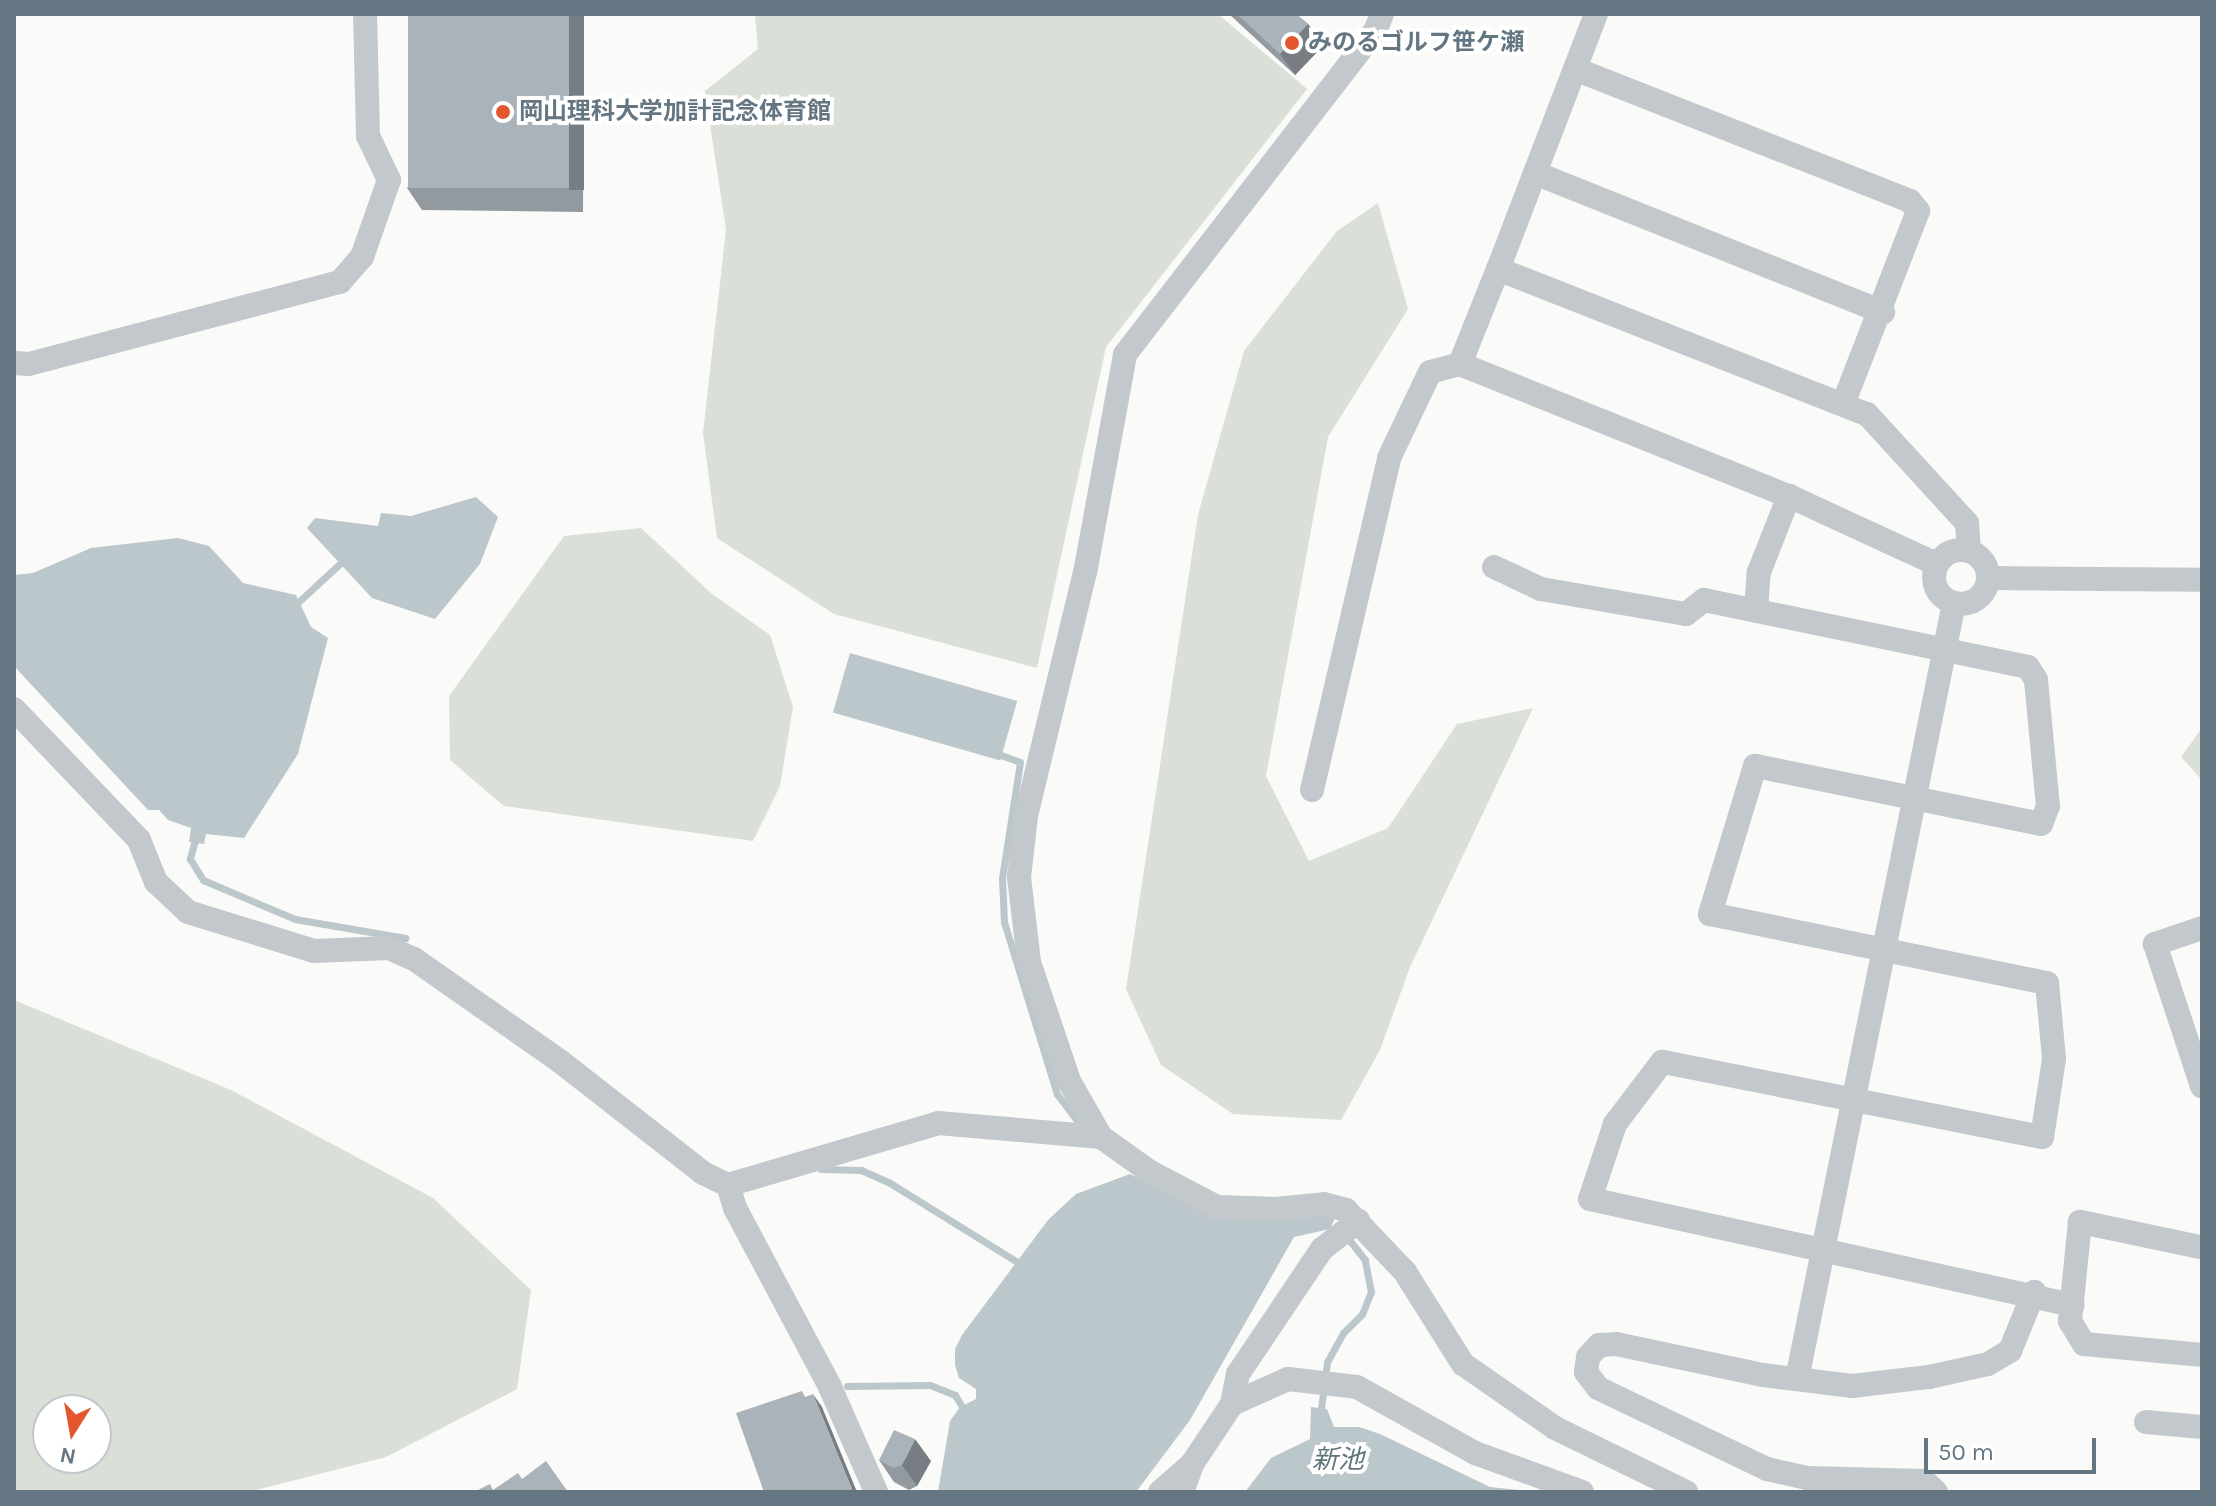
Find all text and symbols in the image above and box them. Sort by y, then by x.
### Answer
place label: みのるゴルフ笹ケ瀬 [1308,29,1524,57]
marker: みのるゴルフ笹ケ瀬 [1283,34,1301,52]
place label: 岡山理科大学加計記念体育館 [519,98,831,126]
marker: 岡山理科大学加計記念体育館 [494,103,512,121]
north arrow [32,1394,112,1474]
scale bar [1928,1422,2100,1472]
text: 50 m [1938,1438,1994,1466]
text: N [58,1441,78,1470]
water label: 新池 [1312,1444,1364,1476]

